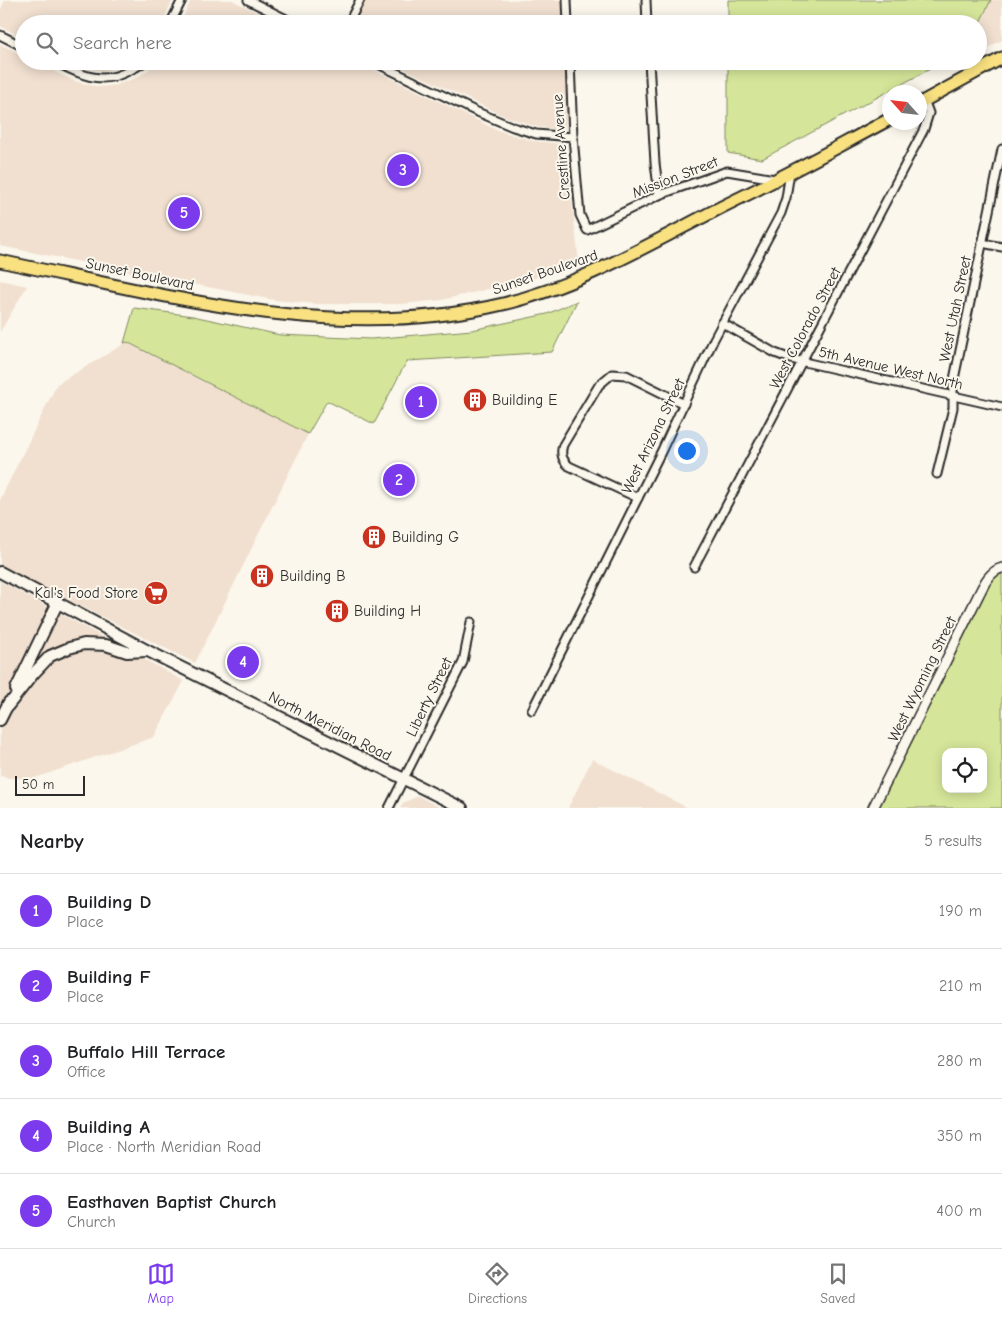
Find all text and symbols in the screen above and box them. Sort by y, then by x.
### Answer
search box [15,15,987,70]
icon: search [33,29,61,57]
text: Search here [73,32,172,54]
north arrow [882,85,927,130]
street label: Crestline Avenue [548,93,574,201]
pin: 3 [387,151,419,189]
street label: Mission Street [629,152,721,202]
pin: 5 [168,194,200,232]
street label: Sunset Boulevard [490,246,600,298]
street label: Sunset Boulevard [84,254,196,294]
street label: West Utah Street [935,254,975,364]
street label: West Colorado Street [765,263,845,392]
street label: 5th Avenue West North [817,343,965,393]
street label: West Arizona Street [617,375,689,496]
pin: 1 [405,383,437,421]
building icon: Building E [462,387,488,413]
place label: Building E [492,391,557,409]
your location [674,438,700,464]
pin: 2 [383,461,415,499]
building icon: Building G [361,524,387,550]
place label: Building G [392,528,459,546]
building icon: Building B [249,563,275,589]
place label: Building B [280,567,346,585]
supermarket icon: Kal's Food Store [143,580,169,606]
place label: Kal's Food Store [34,584,138,602]
building icon: Building H [324,598,350,624]
place label: Building H [354,602,421,620]
street label: West Wyoming Street [884,613,960,745]
pin: 4 [227,643,259,681]
street label: Liberty Street [402,654,456,740]
street label: North Meridian Road [266,687,394,765]
map controls [942,748,987,793]
button: locate [942,748,987,793]
scale bar [15,773,85,796]
text: 50 m [22,776,54,793]
text: Nearby [20,829,84,853]
text: 5 results [924,832,982,850]
text: Building D [67,891,151,913]
text: 1 [33,902,39,920]
text: 190 m [939,902,982,920]
text: Place [67,913,103,931]
text: Building F [67,966,151,988]
text: 2 [32,977,40,995]
text: 210 m [939,977,982,995]
text: Place [67,988,103,1006]
text: Buffalo Hill Terrace [67,1041,225,1063]
text: 3 [32,1052,40,1070]
text: 280 m [937,1052,982,1070]
text: Office [67,1063,106,1081]
text: Building A [67,1116,150,1138]
text: 4 [32,1127,40,1145]
text: 350 m [937,1127,982,1145]
text: Place · North Meridian Road [67,1138,261,1156]
text: Easthaven Baptist Church [67,1191,276,1213]
text: 5 [32,1202,40,1220]
text: 400 m [936,1202,982,1220]
text: Church [67,1213,116,1231]
tab: Map [147,1260,175,1307]
tab: Directions [468,1260,527,1307]
tab: Saved [820,1260,855,1307]

